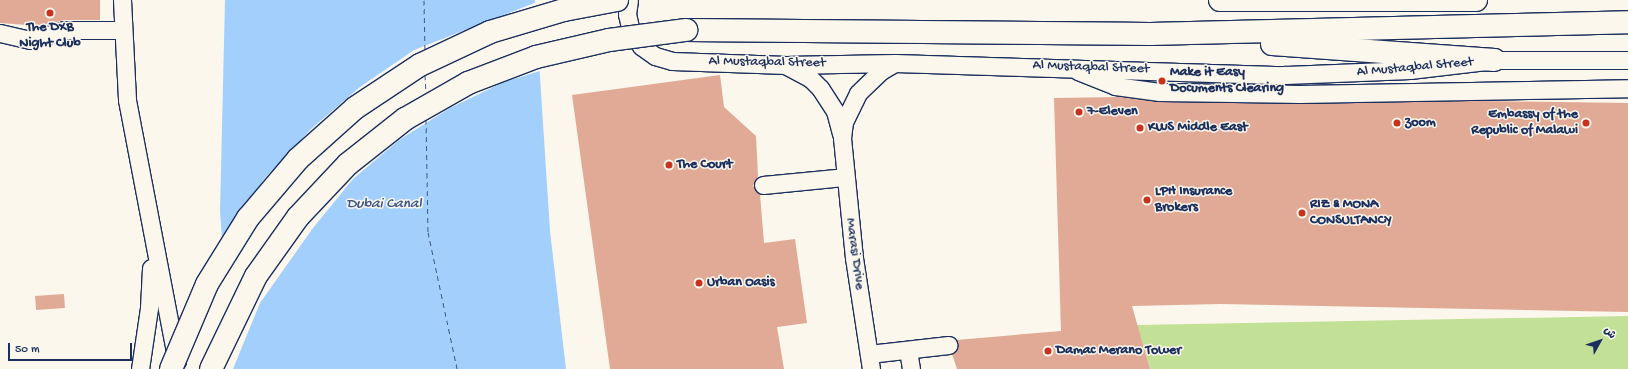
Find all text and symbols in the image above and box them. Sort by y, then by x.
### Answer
marker: The DXB Night Club [45,8,55,18]
place label: The DXB Night Club [19,20,81,52]
street label: Al Mustaqbal Street [708,54,826,72]
street label: Al Mustaqbal Street [1356,55,1474,81]
street label: Al Mustaqbal Street [1032,58,1150,78]
place label: Make it Easy Documents Clearing [1170,65,1284,98]
marker: Make it Easy Documents Clearing [1157,76,1167,86]
place label: 7-Eleven [1087,104,1138,120]
marker: 7-Eleven [1074,107,1084,117]
place label: Embassy of the Republic of Malawi [1471,107,1578,140]
place label: zoom [1405,115,1436,131]
marker: zoom [1392,118,1402,128]
marker: Embassy of the Republic of Malawi [1581,118,1591,128]
place label: KWS Middle East [1148,120,1248,136]
marker: KWS Middle East [1135,123,1145,133]
place label: The Court [677,157,733,173]
marker: The Court [664,160,674,170]
place label: LPH Insurance Brokers [1155,184,1232,216]
marker: LPH Insurance Brokers [1142,195,1152,205]
water label: Dubai Canal [346,196,422,214]
place label: RIZ & MONA CONSULTANCY [1310,197,1392,230]
marker: RIZ & MONA CONSULTANCY [1297,208,1307,218]
street label: Marasi Drive [841,217,867,291]
place label: Urban Oasis [707,275,775,291]
marker: Urban Oasis [694,278,704,288]
north arrow [1580,321,1620,361]
text: ش [1601,325,1618,342]
scale bar [10,335,134,361]
text: 50 m [15,343,40,357]
place label: Damac Merano Tower [1056,343,1181,359]
marker: Damac Merano Tower [1043,346,1053,356]

